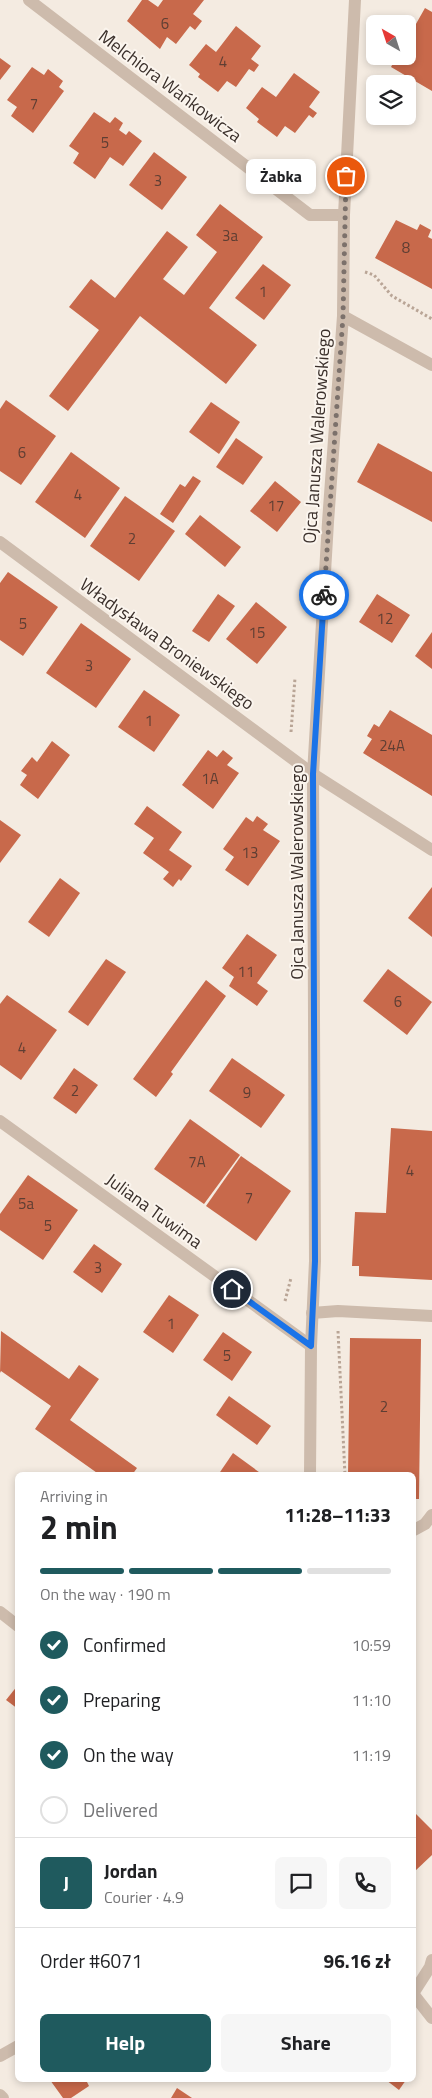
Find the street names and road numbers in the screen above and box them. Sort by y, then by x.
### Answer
street label: Melchiora Wańkowicza [93,23,248,149]
street label: Ojca Janusza Walerowskiego [296,328,337,544]
street label: Władysława Broniewskiego [74,571,260,716]
street label: Ojca Janusza Walerowskiego [283,764,310,980]
street label: Juliana Tuwima [100,1166,208,1255]

